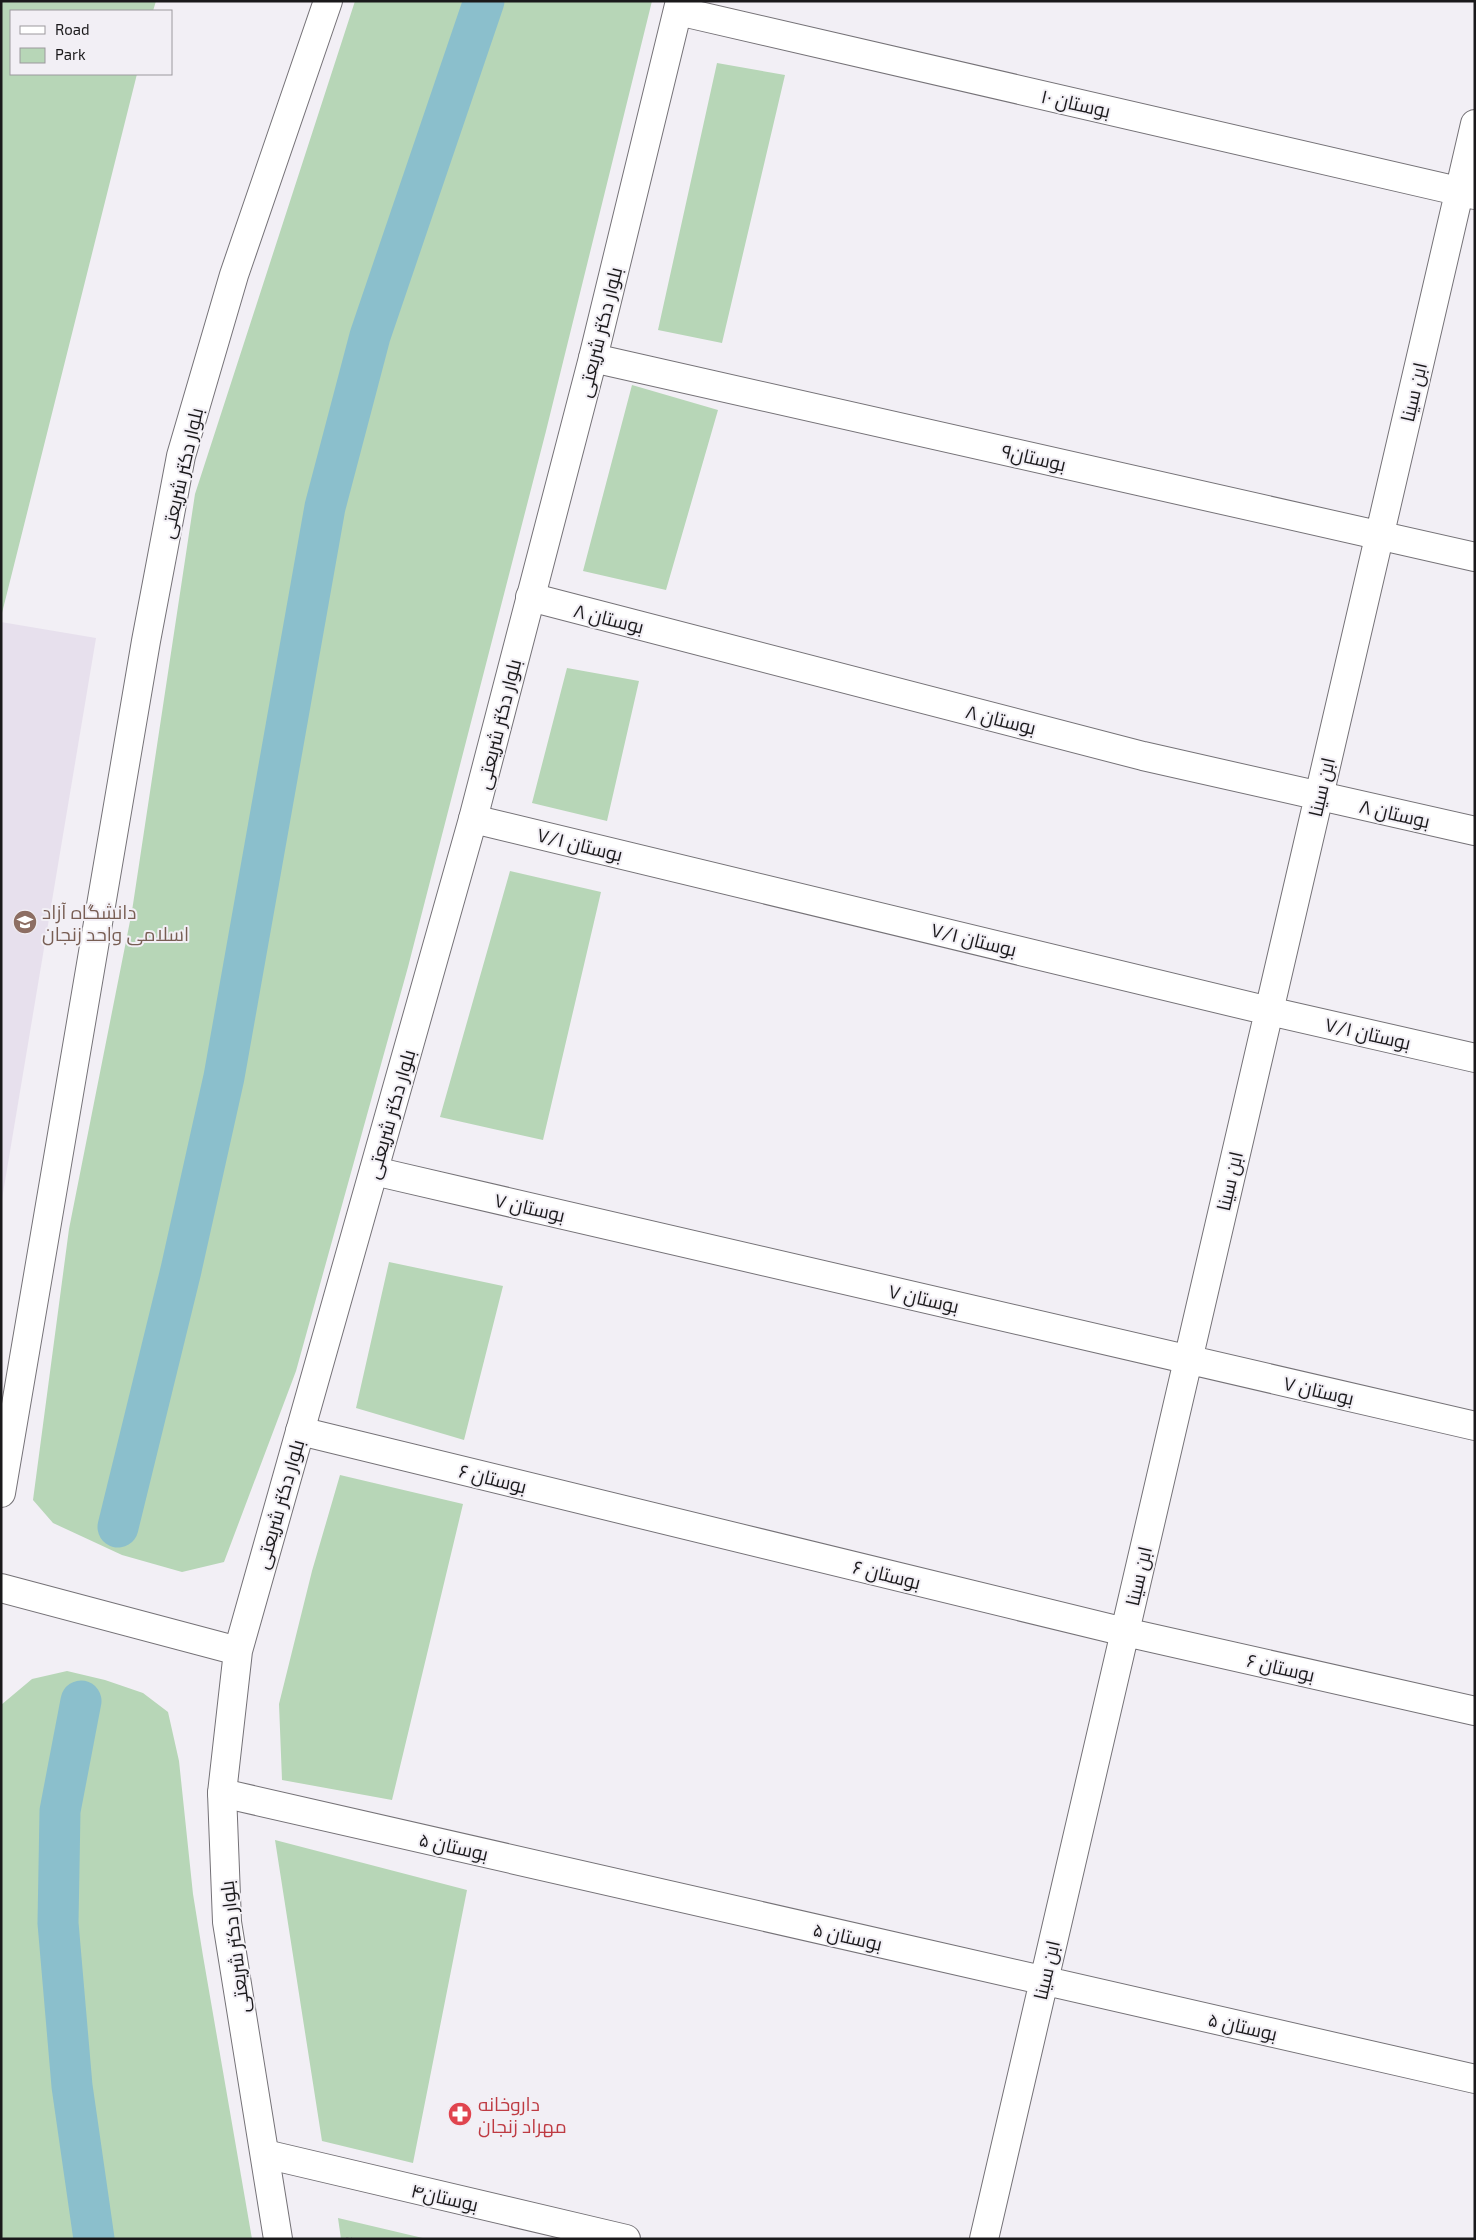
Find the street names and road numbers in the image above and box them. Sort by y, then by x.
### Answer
street label: بوستان ۱۰ [1039,84,1113,123]
street label: بلوار دکتر شریعتی [572,264,627,400]
street label: ابن سینا [1395,360,1432,424]
street label: بلوار دکتر شریعتی [155,405,208,541]
street label: بوستان۹ [999,438,1068,477]
street label: بوستان ۸ [571,598,647,639]
street label: بلوار دکتر شریعتی [471,656,526,792]
street label: بوستان ۸ [963,699,1039,740]
street label: ابن سینا [1303,755,1340,819]
street label: بوستان ۸ [1357,794,1433,833]
street label: بوستان ۷/۱ [535,822,625,867]
street label: بوستان ۷/۱ [929,917,1019,962]
street label: بوستان ۷/۱ [1323,1012,1413,1055]
street label: بلوار دکتر شریعتی [361,1047,420,1182]
street label: ابن سینا [1211,1149,1248,1213]
street label: بوستان ۷ [492,1188,568,1227]
street label: بوستان ۷ [886,1279,962,1318]
street label: بوستان ۷ [1281,1371,1357,1410]
street label: بلوار دکتر شریعتی [250,1437,309,1572]
street label: بوستان ۶ [457,1459,529,1498]
street label: ابن سینا [1120,1544,1157,1608]
street label: بوستان ۶ [851,1555,923,1594]
street label: بوستان ۶ [1245,1648,1317,1687]
street label: بوستان ۵ [417,1827,491,1866]
street label: بلوار دکتر شریعتی [214,1879,255,2015]
street label: بوستان ۵ [811,1917,885,1956]
street label: ابن سینا [1028,1938,1065,2002]
street label: بوستان ۵ [1206,2007,1280,2046]
street label: بوستان۴ [409,2178,481,2217]

